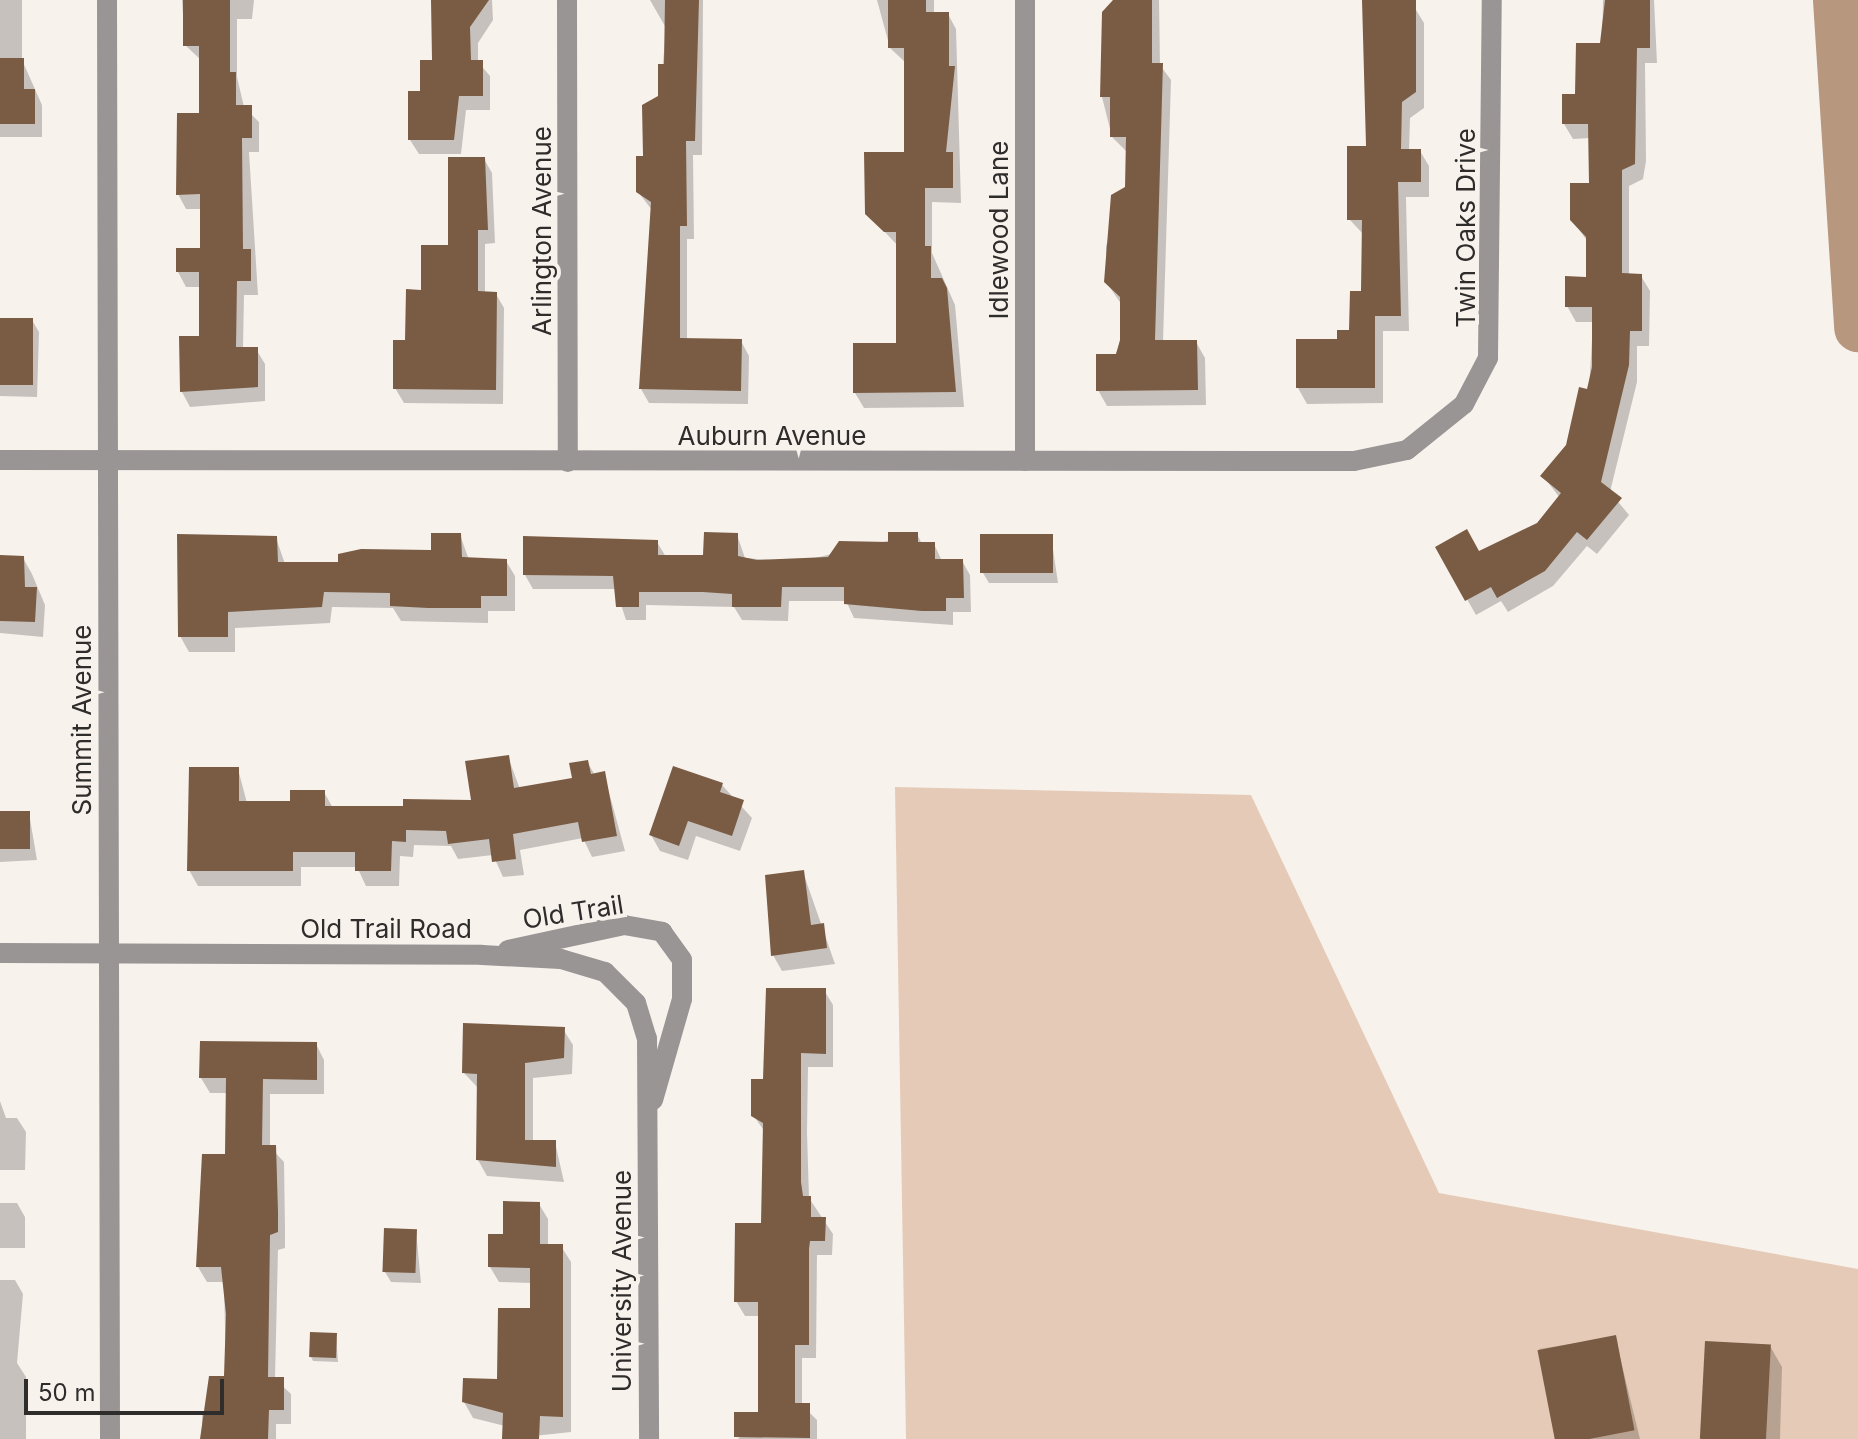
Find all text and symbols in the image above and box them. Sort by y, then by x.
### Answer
street label: Arlington Avenue [526,126,558,336]
street label: Twin Oaks Drive [1450,128,1482,328]
street label: Idlewood Lane [983,141,1015,319]
street label: Auburn Avenue [678,420,866,452]
street label: Summit Avenue [66,624,98,816]
street label: Old Trail [520,889,626,935]
street label: Old Trail Road [300,913,472,945]
street label: University Avenue [606,1170,638,1392]
scale bar [28,1363,228,1413]
text: 50 m [38,1378,96,1407]

